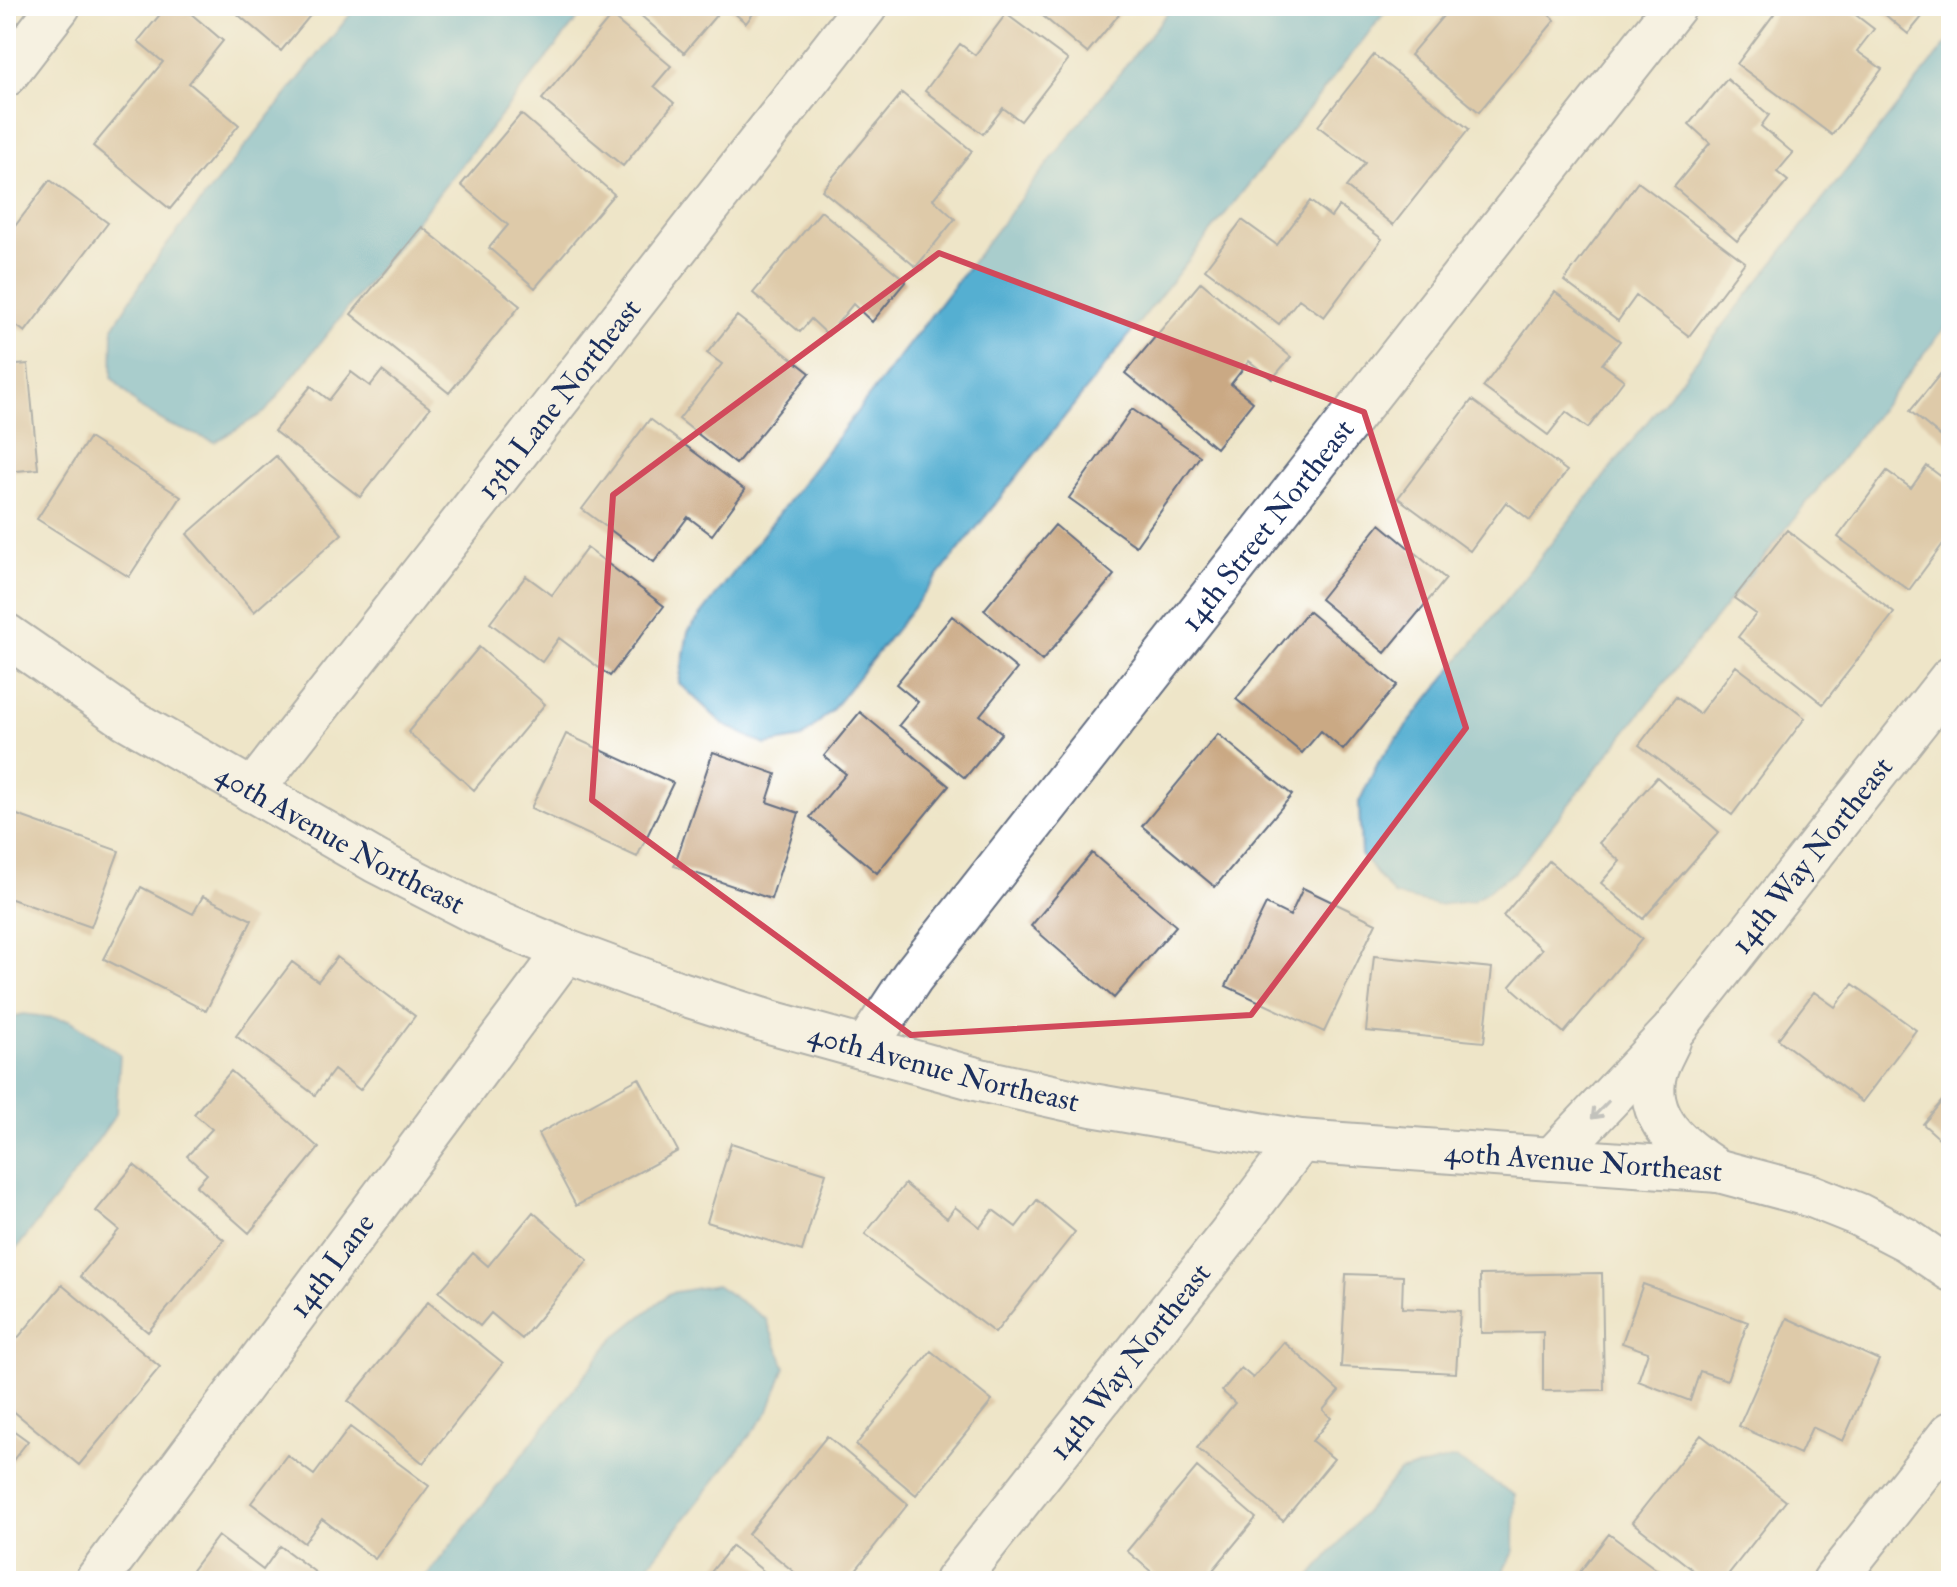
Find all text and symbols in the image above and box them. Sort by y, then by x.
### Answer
street label: 13th Lane Northeast [469,291,649,507]
street label: 14th Street Northeast [1173,412,1362,639]
street label: 14th Way Northeast [1723,749,1901,961]
street label: 40th Avenue Northeast [209,755,471,923]
street label: 40th Avenue Northeast [804,1015,1083,1121]
one-way arrow [1591,1100,1610,1119]
street label: 40th Avenue Northeast [1443,1133,1724,1190]
street label: 14th Lane [281,1206,383,1325]
street label: 14th Way Northeast [1041,1256,1219,1467]

